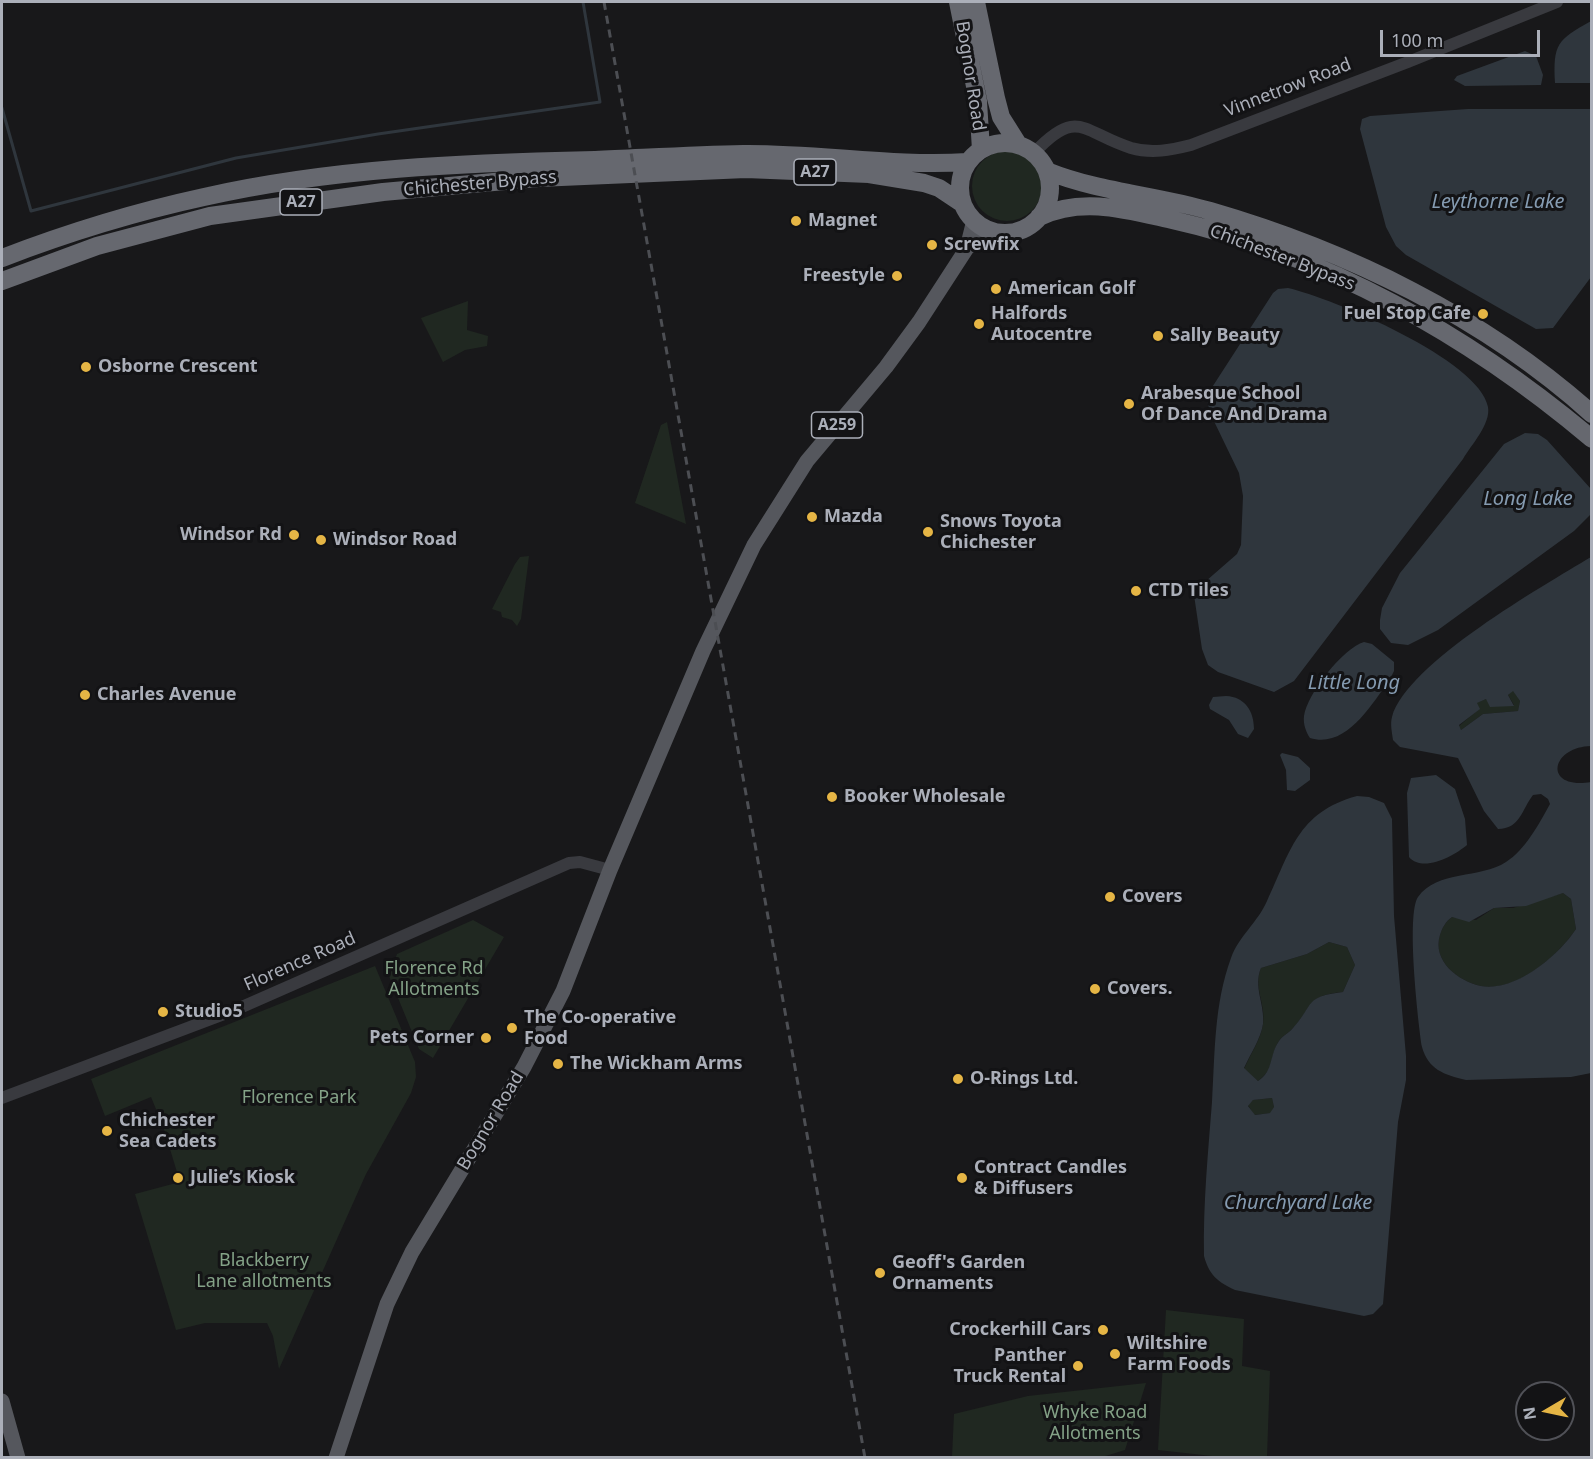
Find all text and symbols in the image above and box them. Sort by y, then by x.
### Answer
scale bar [1383,18,1544,56]
street label: Bognor Road [951,19,989,133]
text: 100 m [1391,28,1443,52]
street label: Vinnetrow Road [1222,54,1354,122]
road number: A27 [794,159,836,185]
street label: Chichester Bypass [402,167,558,201]
road number: A27 [280,189,322,215]
water label: Leythorne Lake [1431,190,1565,214]
place label: Magnet [808,210,877,232]
marker: Magnet [789,214,803,228]
street label: Chichester Bypass [1206,220,1358,296]
place label: Screwfix [944,234,1019,256]
marker: Screwfix [925,238,939,252]
place label: Freestyle [803,265,885,287]
marker: Freestyle [890,269,904,283]
place label: American Golf [1008,278,1135,300]
marker: American Golf [989,282,1003,296]
place label: Halfords Autocentre [991,303,1092,346]
place label: Fuel Stop Cafe [1344,303,1471,325]
marker: Fuel Stop Cafe [1476,307,1490,321]
marker: Halfords Autocentre [972,317,986,331]
place label: Sally Beauty [1170,325,1280,347]
marker: Sally Beauty [1151,329,1165,343]
place label: Osborne Crescent [98,356,258,378]
marker: Osborne Crescent [79,360,93,374]
place label: Arabesque School Of Dance And Drama [1141,383,1327,426]
marker: Arabesque School Of Dance And Drama [1122,397,1136,411]
road number: A259 [812,412,862,438]
water label: Long Lake [1483,487,1573,511]
place label: Mazda [824,506,883,528]
marker: Mazda [805,510,819,524]
place label: Snows Toyota Chichester [940,511,1062,554]
place label: Windsor Rd [180,524,282,546]
marker: Snows Toyota Chichester [921,525,935,539]
marker: Windsor Rd [287,528,301,542]
place label: Windsor Road [333,529,457,551]
marker: Windsor Road [314,533,328,547]
place label: CTD Tiles [1148,580,1229,602]
marker: CTD Tiles [1129,584,1143,598]
water label: Little Long [1308,671,1400,695]
place label: Charles Avenue [97,684,237,706]
marker: Charles Avenue [78,688,92,702]
place label: Booker Wholesale [844,786,1005,808]
marker: Booker Wholesale [825,790,839,804]
place label: Covers [1122,886,1183,908]
marker: Covers [1103,890,1117,904]
street label: Florence Road [241,928,359,996]
park label: Florence Rd Allotments [385,958,483,1000]
place label: Covers. [1107,978,1173,1000]
marker: Covers. [1088,982,1102,996]
place label: Studio5 [175,1001,243,1023]
marker: Studio5 [156,1005,170,1019]
place label: The Co-operative Food [524,1007,676,1050]
marker: The Co-operative Food [505,1021,519,1035]
place label: Pets Corner [369,1027,474,1049]
marker: Pets Corner [479,1031,493,1045]
place label: The Wickham Arms [570,1053,743,1075]
marker: The Wickham Arms [551,1057,565,1071]
street label: Bognor Road [453,1068,529,1174]
place label: O-Rings Ltd. [970,1068,1078,1090]
marker: O-Rings Ltd. [951,1072,965,1086]
park label: Florence Park [242,1087,356,1109]
place label: Chichester Sea Cadets [119,1110,216,1152]
marker: Chichester Sea Cadets [100,1124,114,1138]
place label: Contract Candles & Diffusers [974,1157,1127,1200]
place label: Julie’s Kiosk [190,1167,295,1189]
marker: Julie’s Kiosk [171,1171,185,1185]
marker: Contract Candles & Diffusers [955,1171,969,1185]
water label: Churchyard Lake [1224,1191,1372,1215]
park label: Blackberry Lane allotments [196,1250,332,1292]
place label: Geoff's Garden Ornaments [892,1252,1025,1294]
marker: Geoff's Garden Ornaments [873,1266,887,1280]
place label: Crockerhill Cars [949,1319,1091,1341]
marker: Crockerhill Cars [1096,1323,1110,1337]
place label: Wiltshire Farm Foods [1127,1333,1231,1376]
place label: Panther Truck Rental [953,1345,1066,1388]
marker: Wiltshire Farm Foods [1108,1347,1122,1361]
marker: Panther Truck Rental [1071,1359,1085,1373]
north arrow [1515,1381,1575,1441]
park label: Whyke Road Allotments [1043,1402,1147,1444]
text: N [1517,1405,1541,1422]

